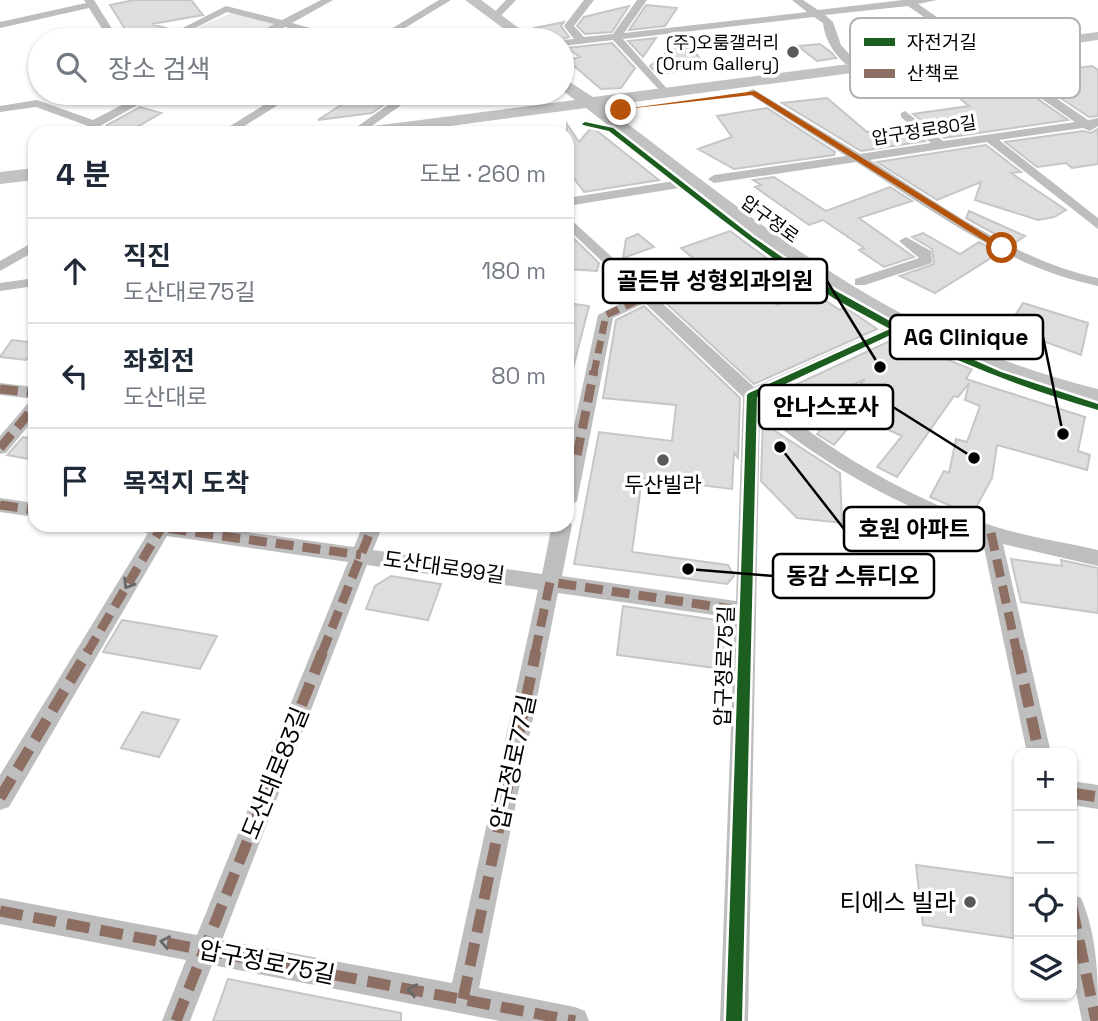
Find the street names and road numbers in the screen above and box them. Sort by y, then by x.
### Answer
street label: 압구정로80길 [870,110,978,150]
street label: 압구정로 [736,190,804,248]
street label: 도산대로99길 [382,545,506,589]
street label: 압구정로75길 [708,605,740,727]
street label: 압구정로77길 [484,692,542,832]
street label: 도산대로83길 [234,702,316,844]
street label: 압구정로75길 [196,934,338,990]

